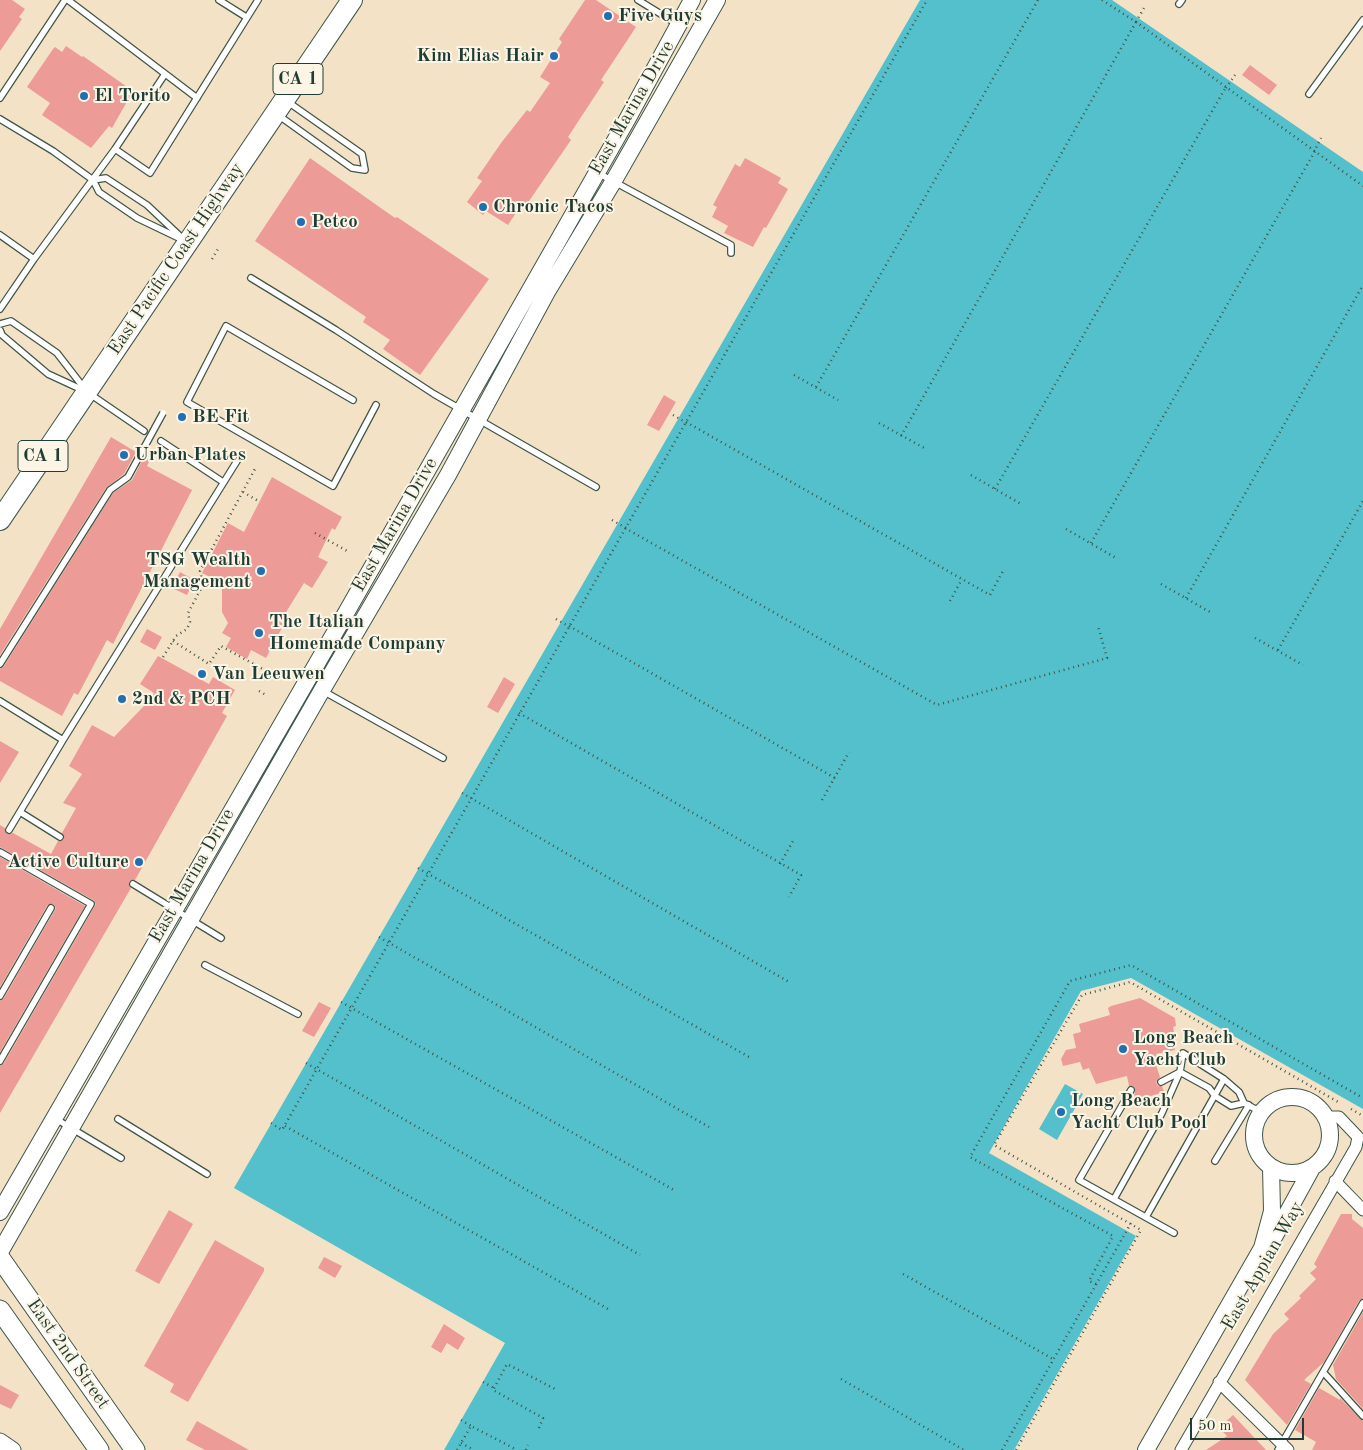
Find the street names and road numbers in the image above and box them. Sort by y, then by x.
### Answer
street label: East Marina Drive [584,37,680,179]
road number: CA 1 [273,64,323,95]
street label: East Pacific Coast Highway [103,159,249,359]
road number: CA 1 [18,441,68,472]
street label: East Marina Drive [347,454,443,596]
street label: East Marina Drive [144,805,240,947]
street label: East Appian Way [1217,1198,1309,1334]
street label: East 2nd Street [21,1294,115,1414]

